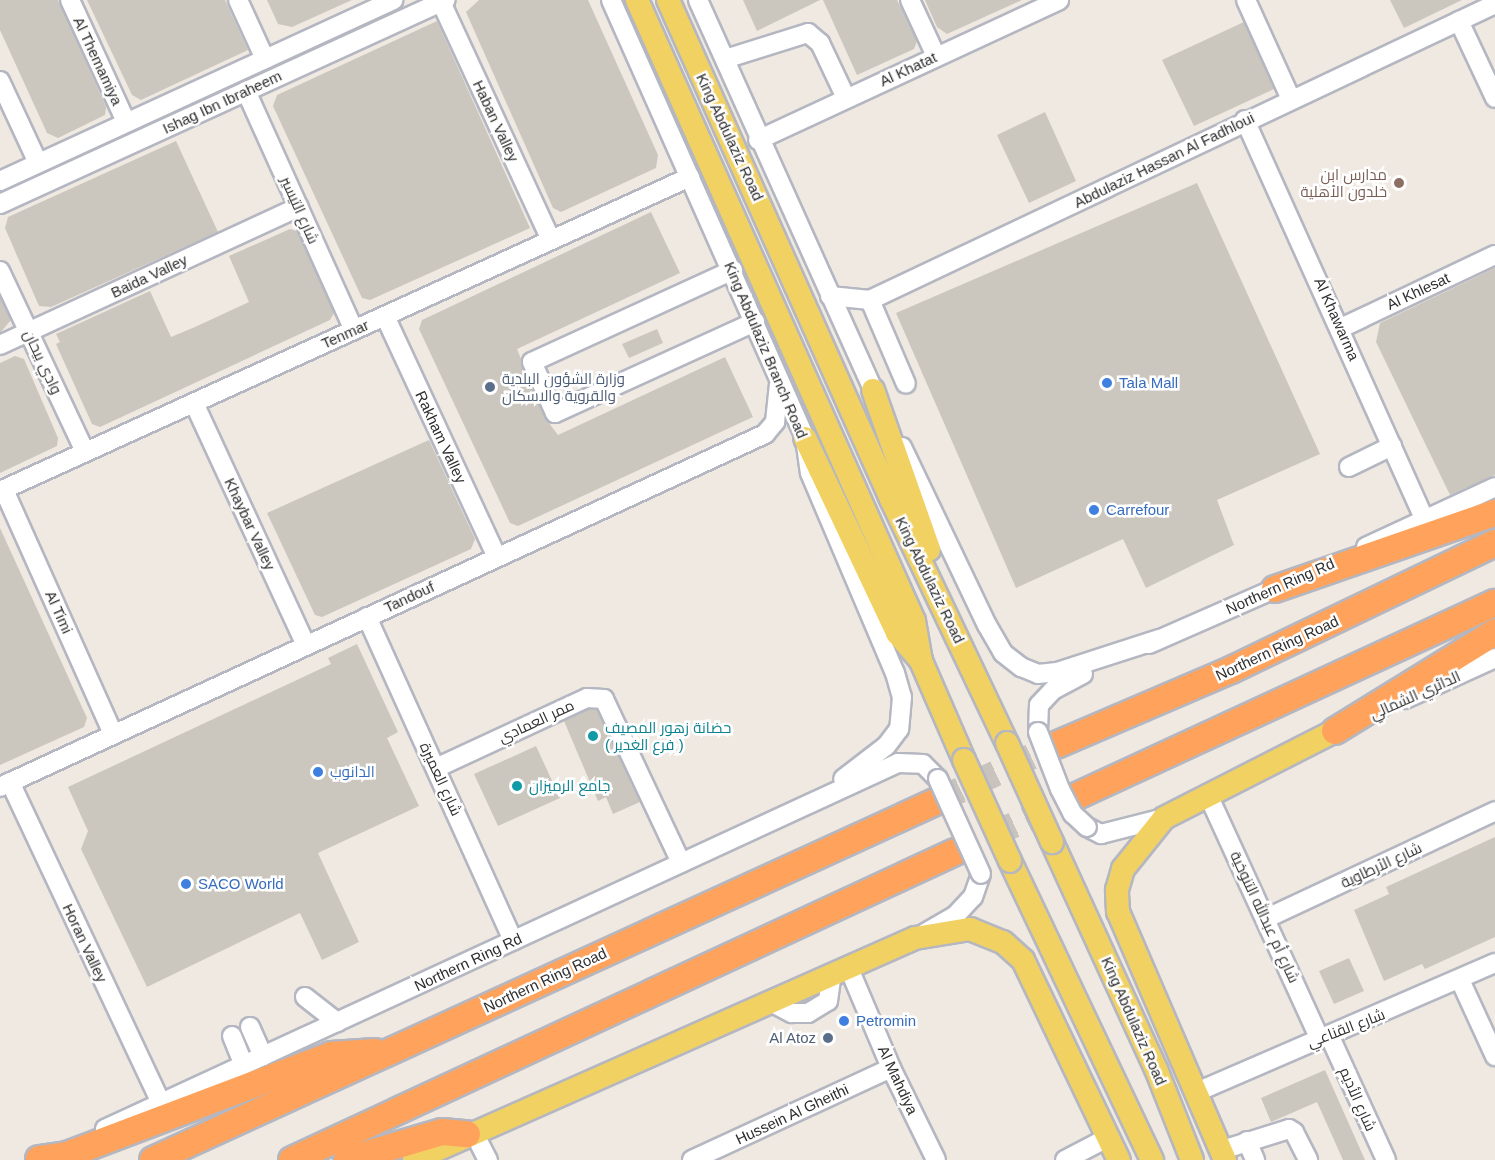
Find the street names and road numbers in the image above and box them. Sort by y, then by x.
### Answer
street label: Al Themamiya [70,14,126,108]
street label: Al Khatat [877,48,939,90]
street label: Ishag Ibn Ibraheem [160,67,284,137]
street label: King Abdulaziz Road [692,70,768,204]
street label: Haban Valley [469,77,523,165]
street label: Abdulaziz Hassan Al Fadhloui [1071,108,1257,212]
street label: شارع التيسير [277,173,323,247]
street label: Baida Valley [108,250,190,302]
street label: King Abdulaziz Branch Road [720,259,812,441]
street label: Al Khlesat [1384,269,1452,313]
street label: Al Khawarma [1311,275,1363,363]
street label: Tenmar [318,316,372,352]
street label: وادي بيحان [20,327,66,397]
street label: Rakham Valley [412,388,470,486]
street label: Khaybar Valley [221,475,279,573]
street label: King Abdulaziz Road [891,513,969,647]
street label: Northern Ring Rd [1223,554,1337,618]
street label: Tandouf [381,578,437,616]
street label: Al Timi [42,588,76,636]
street label: Northern Ring Road [1213,612,1341,684]
street label: الدائري الشمالي [1367,667,1463,723]
street label: ممر العمادي [495,696,577,746]
street label: شارع العميرة [416,740,466,818]
street label: شارع الأرطاوية [1338,838,1424,892]
street label: شارع أم عبدالله التنوخية [1227,848,1303,986]
street label: Horan Valley [59,901,111,985]
street label: Northern Ring Rd [411,929,525,995]
street label: Northern Ring Road [481,944,609,1016]
street label: King Abdulaziz Road [1097,954,1171,1088]
street label: شارع القناعي [1305,1005,1387,1051]
street label: Al Mahdiya [874,1043,922,1117]
street label: شارع الأديم [1336,1064,1380,1134]
street label: Hussein Al Gheithi [732,1080,852,1148]

